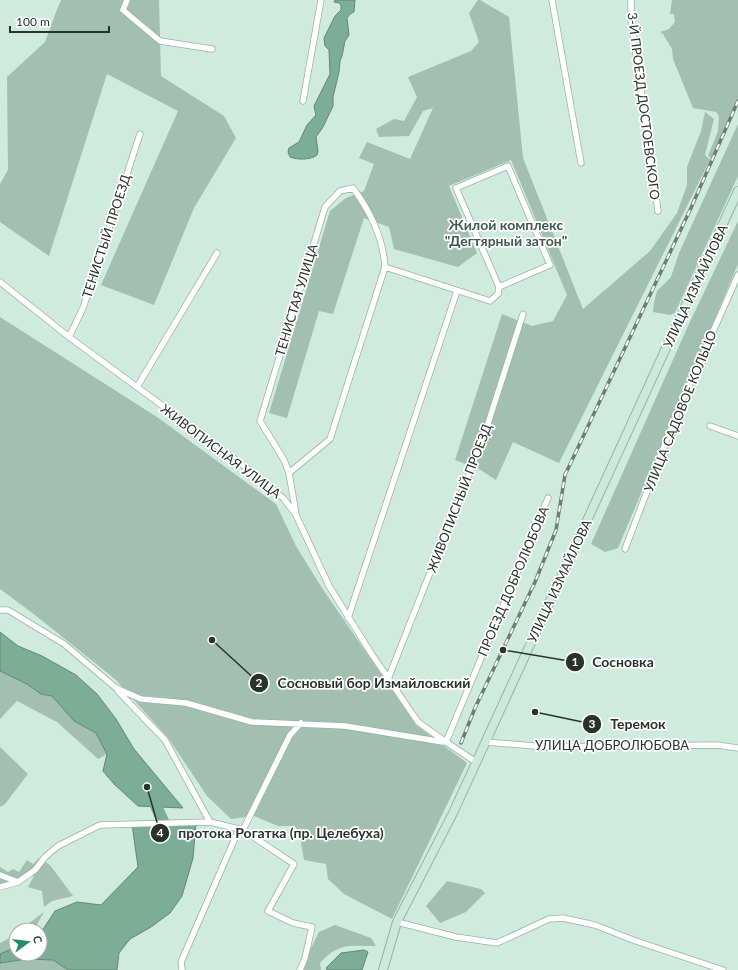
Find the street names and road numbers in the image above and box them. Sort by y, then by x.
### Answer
street label: 3-Й ПРОЕЗД ДОСТОЕВСКОГО [625,11,663,201]
street label: ТЕНИСТЫЙ ПРОЕЗД [78,172,134,300]
street label: УЛИЦА ИЗМАЙЛОВА [659,222,731,350]
street label: ТЕНИСТАЯ УЛИЦА [271,242,321,358]
street label: УЛИЦА САДОВОЕ КОЛЬЦО [640,328,720,494]
street label: ЖИВОПИСНАЯ УЛИЦА [158,400,285,502]
street label: ЖИВОПИСНЫЙ ПРОЕЗД [423,421,495,575]
street label: ПРОЕЗД ДОБРОЛЮБОВА [474,503,552,658]
street label: УЛИЦА ИЗМАЙЛОВА [523,517,595,645]
street label: УЛИЦА ДОБРОЛЮБОВА [535,737,689,753]

